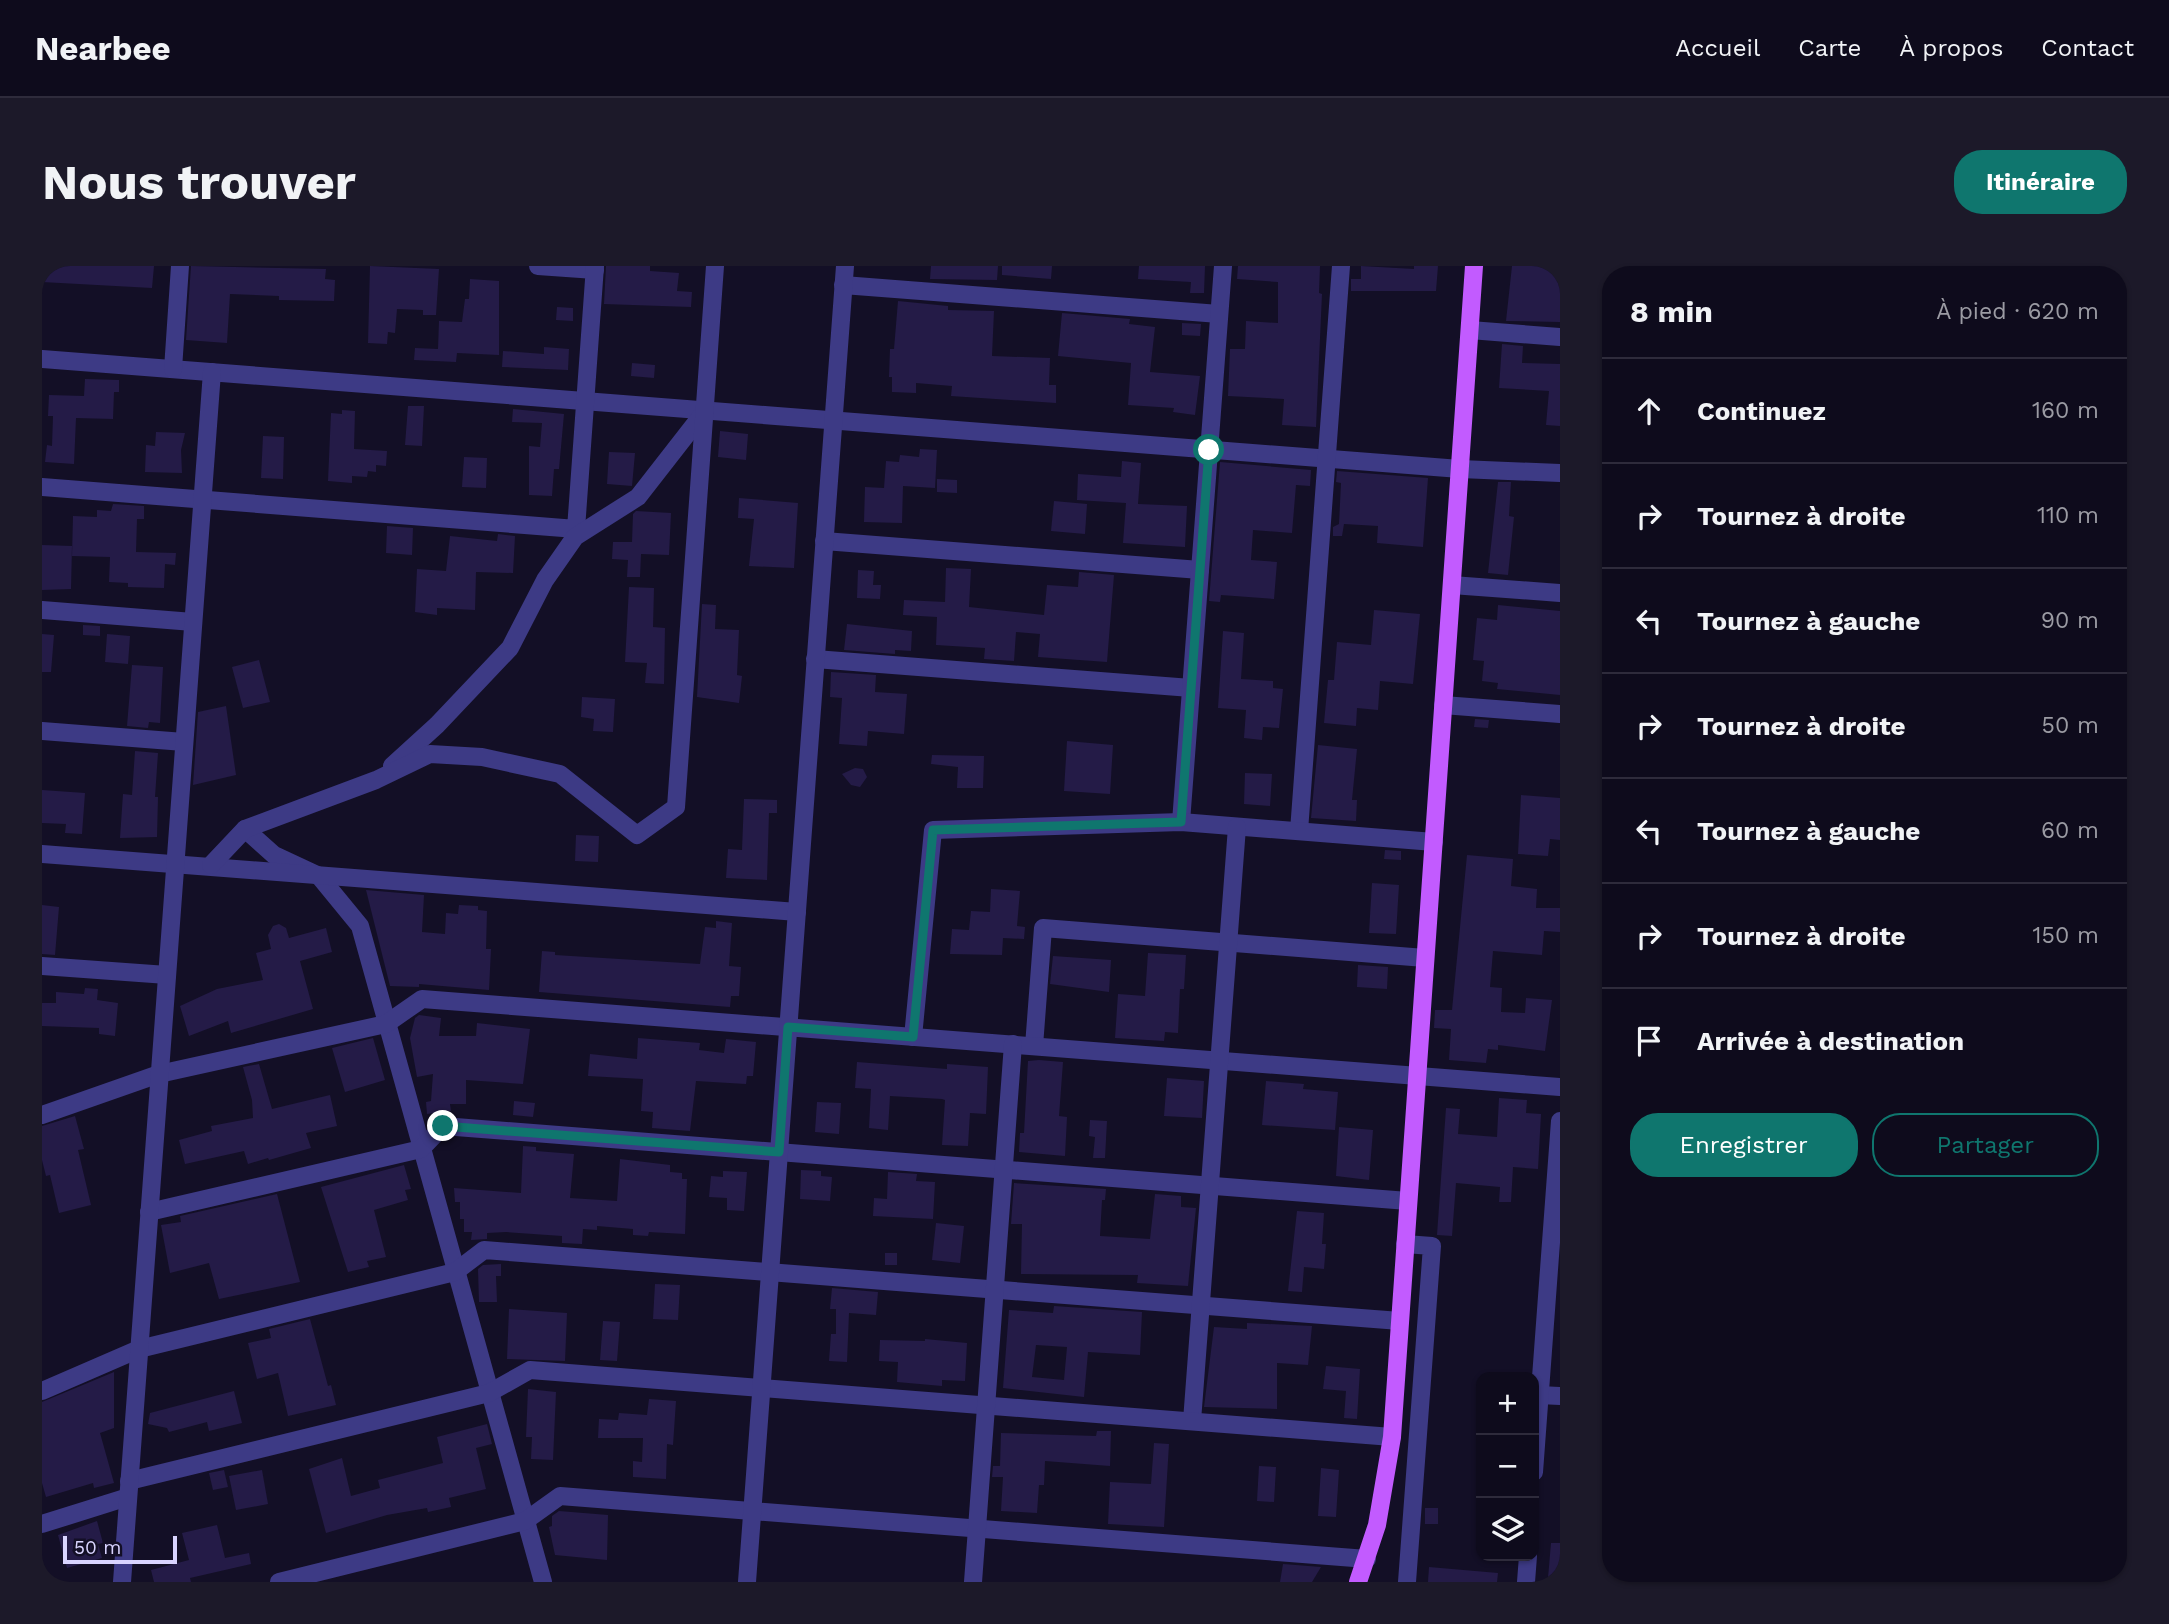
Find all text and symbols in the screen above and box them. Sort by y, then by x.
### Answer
text: Nearbee [35,29,171,68]
text: Accueil [1675,34,1760,62]
text: Carte [1798,34,1861,62]
text: À propos [1899,34,2003,62]
text: Contact [2041,34,2134,62]
button: Itinéraire [1954,150,2127,214]
text: Nous trouver [42,153,356,211]
text: 8 min [1630,294,1713,329]
text: À pied · 620 m [1936,298,2099,325]
icon: ahead [1630,392,1668,430]
text: Continuez [1697,396,1826,426]
text: 160 m [2032,397,2099,424]
route start [1193,434,1224,465]
icon: right [1630,497,1668,535]
text: Tournez à droite [1697,501,1906,531]
text: 110 m [2037,502,2099,529]
icon: left [1630,602,1668,640]
text: Tournez à gauche [1697,606,1920,636]
text: 90 m [2041,607,2099,634]
icon: right [1630,707,1668,745]
text: Tournez à droite [1697,711,1906,741]
text: 50 m [2042,712,2099,739]
icon: left [1630,812,1668,850]
text: Tournez à gauche [1697,816,1920,846]
text: 60 m [2041,817,2099,844]
icon: right [1630,917,1668,955]
text: Tournez à droite [1697,921,1906,951]
text: 150 m [2033,922,2099,949]
icon: arrive [1630,1022,1668,1060]
text: Arrivée à destination [1697,1026,1964,1056]
route end [427,1110,458,1141]
button: Enregistrer [1630,1113,1858,1177]
button: Partager [1872,1113,2099,1177]
map controls [1476,1372,1539,1561]
button: + [1476,1372,1539,1435]
button: − [1476,1435,1539,1498]
button: layers [1476,1498,1539,1561]
scale bar [63,1533,177,1565]
text: 50 m [74,1536,121,1559]

